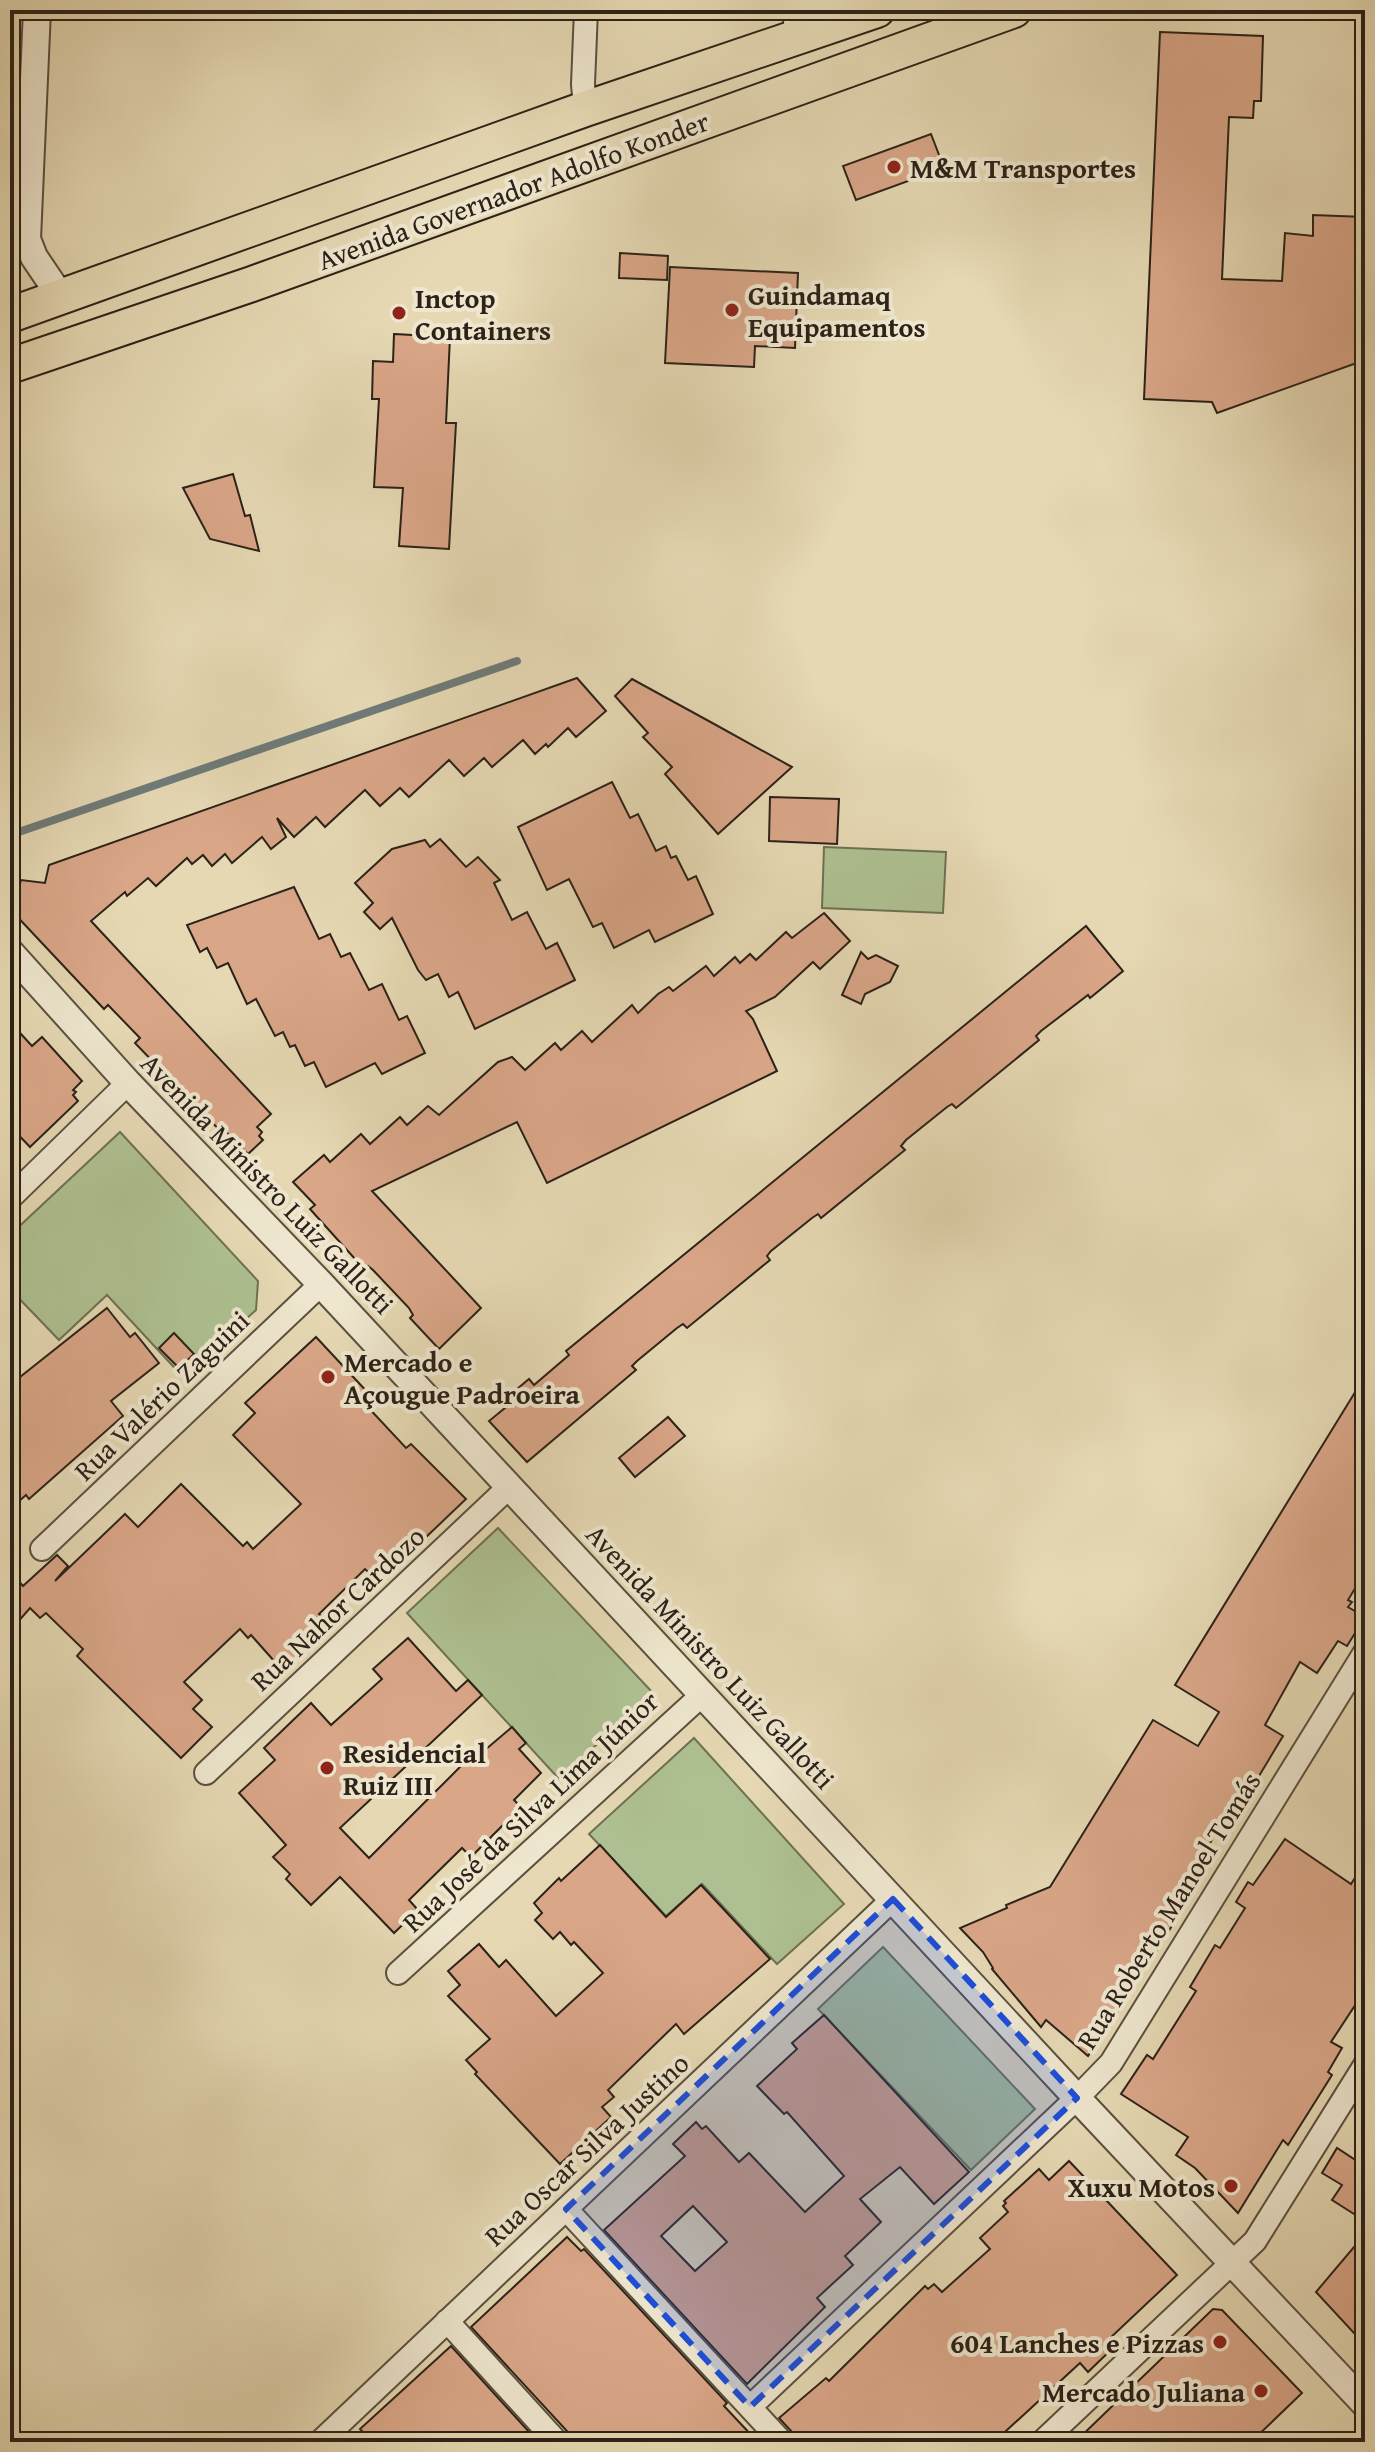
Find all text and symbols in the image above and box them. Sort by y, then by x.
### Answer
street label: Avenida Governador Adolfo Konder [312,100,715,280]
place label: M&M Transportes [910,147,1136,188]
marker: M&M Transportes [885,158,903,176]
place label: Guindamaq Equipamentos [748,274,926,347]
place label: Inctop Containers [415,277,551,350]
marker: Guindamaq Equipamentos [723,301,741,319]
marker: Inctop Containers [390,304,408,322]
street label: Avenida Ministro Luiz Gallotti [132,1043,404,1323]
street label: Rua Valério Zaguini [64,1300,258,1490]
place label: Mercado e Açougue Padroeira [344,1341,581,1414]
marker: Mercado e Açougue Padroeira [319,1368,337,1386]
street label: Avenida Ministro Luiz Gallotti [577,1514,845,1798]
street label: Rua Nahor Cardozo [241,1516,433,1700]
street label: Rua José da Silva Lima Júnior [392,1680,668,1941]
place label: Residencial Ruiz III [343,1732,486,1805]
marker: Residencial Ruiz III [318,1759,336,1777]
street label: Rua Roberto Manoel Tomás [1066,1763,1270,2057]
street label: Rua Oscar Silva Justino [474,2043,698,2255]
place label: Xuxu Motos [1068,2166,1215,2207]
marker: Xuxu Motos [1222,2177,1240,2195]
place label: 604 Lanches e Pizzas [950,2322,1204,2363]
marker: 604 Lanches e Pizzas [1211,2333,1229,2351]
place label: Mercado Juliana [1042,2371,1246,2412]
marker: Mercado Juliana [1252,2382,1270,2400]

